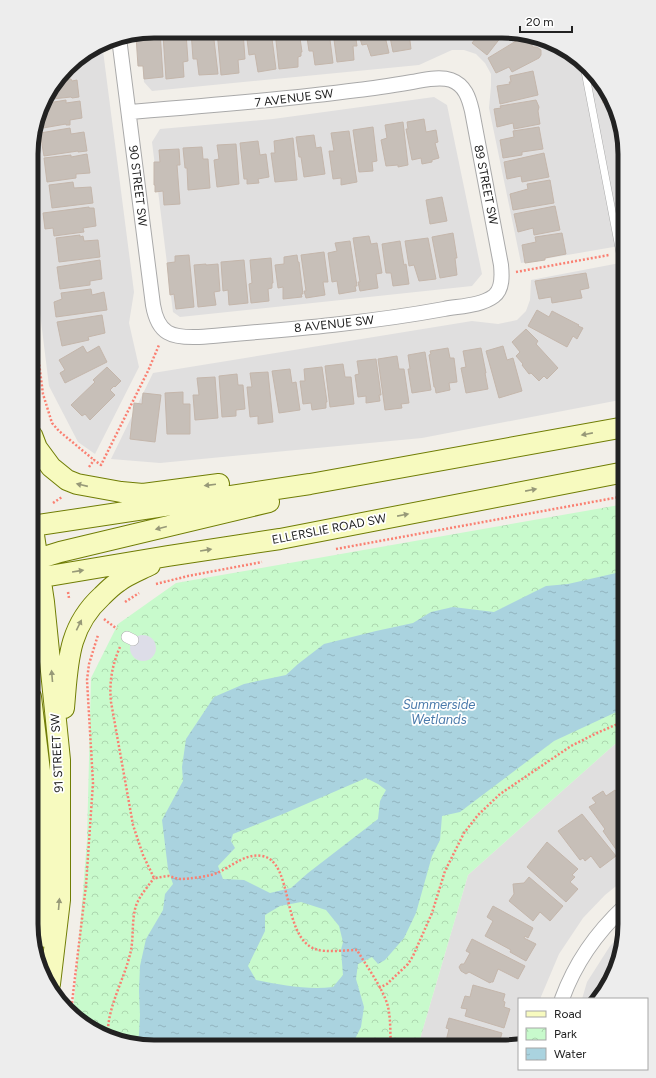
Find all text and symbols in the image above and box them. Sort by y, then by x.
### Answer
scale bar [520,8,572,34]
text: 20 m [526,15,554,29]
street label: 7 AVENUE SW [254,86,335,110]
street label: 89 STREET SW [471,144,501,227]
street label: 90 STREET SW [126,145,150,228]
street label: 8 AVENUE SW [293,313,375,335]
one-way arrow [580,431,593,437]
one-way arrow [76,482,88,488]
one-way arrow [204,482,217,488]
one-way arrow [525,487,537,493]
street label: ELLERSLIE ROAD SW [271,511,388,547]
one-way arrow [397,512,409,518]
one-way arrow [155,526,168,532]
one-way arrow [200,547,213,553]
one-way arrow [72,568,84,574]
one-way arrow [76,619,82,631]
one-way arrow [49,670,55,682]
water label: Summerside Wetlands [403,697,475,727]
street label: 91 STREET SW [48,713,66,793]
one-way arrow [56,898,63,910]
legend [518,998,648,1070]
text: Road [554,1007,582,1021]
text: Park [554,1027,577,1041]
text: Water [554,1047,586,1061]

